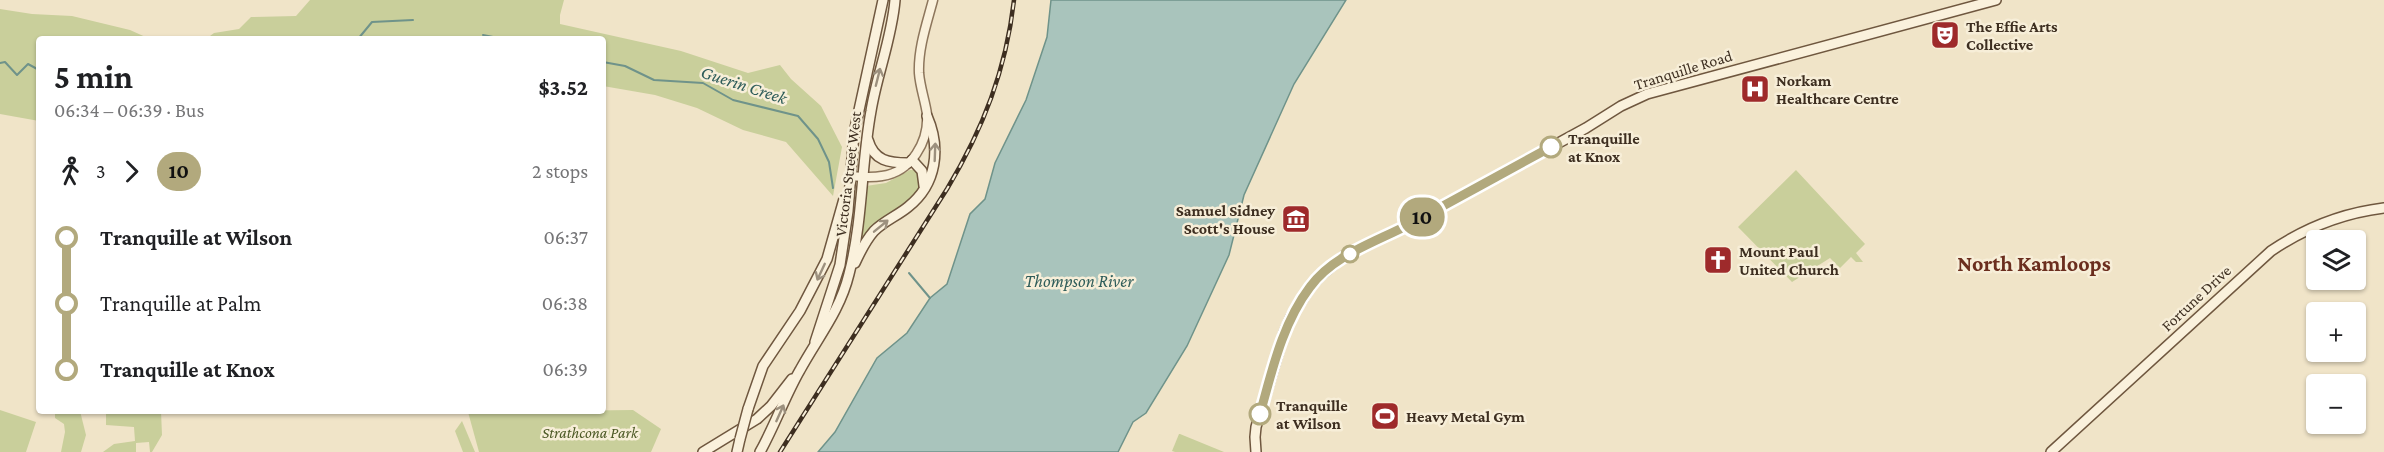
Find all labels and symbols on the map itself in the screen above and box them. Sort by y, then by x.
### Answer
place label: The Effie Arts Collective [1966,18,2058,53]
theatre icon: The Effie Arts Collective [1929,19,1961,51]
street label: Tranquille Road [1632,47,1735,94]
water label: Guerin Creek [699,62,790,109]
one-way arrow [873,68,885,87]
place label: Norkam Healthcare Centre [1776,72,1899,107]
hospital icon: Norkam Healthcare Centre [1739,73,1771,105]
street label: Victoria Street West [832,110,864,238]
place label: Tranquille at Knox [1568,130,1640,165]
marker: Tranquille at Knox [1540,136,1562,158]
one-way arrow [929,143,941,163]
line badge: 10 [1395,198,1449,236]
place label: Samuel Sidney Scott's House [1176,202,1276,237]
museum icon: Samuel Sidney Scott's House [1280,203,1312,235]
one-way arrow [873,219,889,232]
place label: Mount Paul United Church [1739,243,1839,278]
church icon: Mount Paul United Church [1702,244,1734,276]
unlabelled marker [1341,245,1359,263]
district label: North Kamloops [1957,251,2111,276]
street label: Fortune Drive [2158,262,2234,334]
one-way arrow [814,263,826,281]
water label: Thompson River [1025,271,1134,291]
place label: Tranquille at Wilson [1276,397,1348,432]
sports icon: Heavy Metal Gym [1369,400,1401,432]
marker: Tranquille at Wilson [1249,403,1271,425]
one-way arrow [775,405,787,423]
place label: Heavy Metal Gym [1406,408,1525,425]
park label: Strathcona Park [542,424,639,441]

